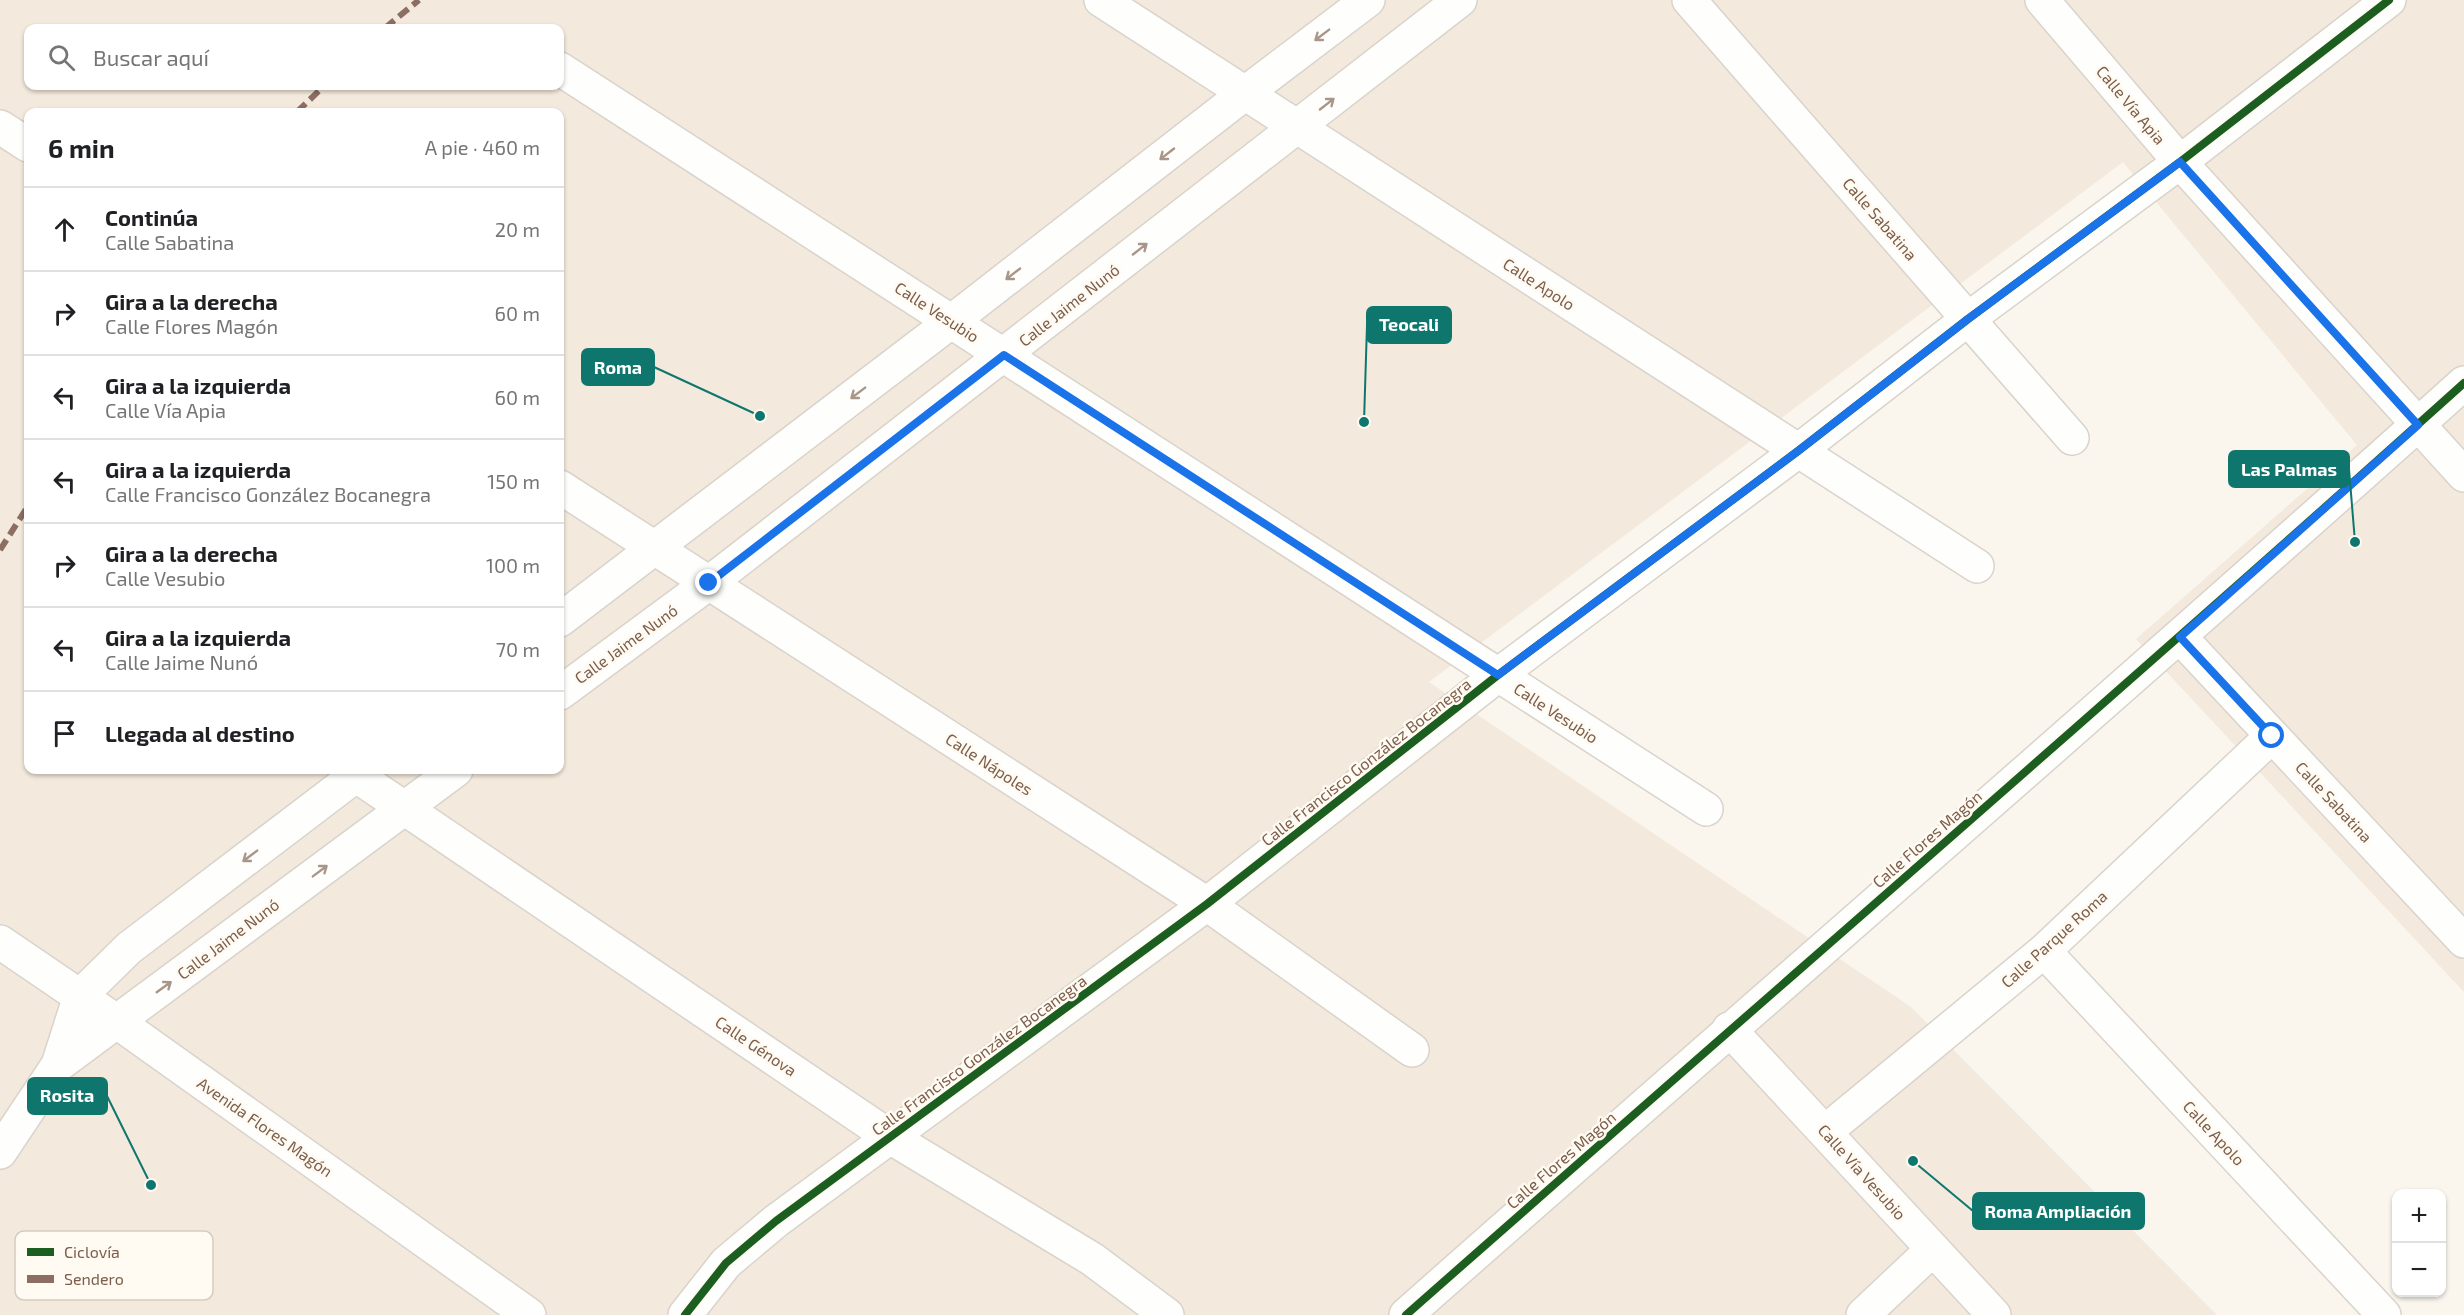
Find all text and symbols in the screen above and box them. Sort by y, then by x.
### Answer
search box [24,24,564,90]
one-way arrow [1314,29,1330,41]
icon: search [45,41,78,74]
text: Buscar aquí [93,44,209,70]
street label: Calle Vía Apia [2093,61,2170,148]
one-way arrow [1318,97,1334,110]
text: 6 min [48,132,115,163]
text: A pie · 460 m [425,135,540,159]
one-way arrow [1159,147,1175,160]
street label: Calle Sabatina [1839,173,1921,264]
text: Continúa [105,204,198,230]
icon: ahead [48,213,81,246]
text: 20 m [495,217,540,241]
text: Calle Sabatina [105,230,234,254]
one-way arrow [1131,243,1147,256]
street label: Calle Apolo [1500,253,1579,314]
street label: Calle Jaime Nunó [1015,259,1123,350]
one-way arrow [1005,267,1021,280]
street label: Calle Vesubio [892,277,983,346]
text: Gira a la derecha [105,288,278,314]
icon: right [48,297,81,330]
text: 60 m [495,301,540,325]
callout: Teocali [1367,307,1451,343]
text: Teocali [1379,313,1439,335]
text: Calle Flores Magón [105,314,278,338]
callout: Roma [582,349,654,385]
text: Roma [594,356,642,378]
text: Gira a la izquierda [105,372,291,398]
icon: left [48,381,81,414]
text: 60 m [495,385,540,409]
one-way arrow [851,386,867,399]
text: Calle Vía Apia [105,398,226,422]
callout: Las Palmas [2229,451,2349,487]
text: Gira a la izquierda [105,456,291,482]
text: Las Palmas [2241,458,2337,480]
icon: left [48,465,81,498]
text: 150 m [487,469,540,493]
text: Calle Francisco González Bocanegra [105,482,431,506]
text: Gira a la derecha [105,540,278,566]
icon: right [48,549,81,582]
text: 100 m [486,553,540,577]
text: Calle Vesubio [105,566,225,590]
route end [695,569,721,595]
street label: Calle Jaime Nunó [571,600,681,687]
text: Gira a la izquierda [105,624,291,650]
icon: left [48,633,81,666]
text: 70 m [496,637,540,661]
text: Calle Jaime Nunó [105,650,258,674]
street label: Calle Francisco González Bocanegra [1257,674,1474,849]
street label: Calle Vesubio [1511,678,1602,747]
icon: arrive [48,717,81,750]
text: Llegada al destino [105,720,295,746]
route start [2258,722,2284,748]
street label: Calle Nápoles [942,729,1036,799]
street label: Calle Sabatina [2292,757,2377,846]
street label: Calle Flores Magón [1868,786,1985,891]
one-way arrow [242,849,258,862]
one-way arrow [312,864,328,877]
street label: Calle Parque Roma [1997,886,2111,991]
street label: Calle Jaime Nunó [173,894,282,983]
street label: Calle Francisco González Bocanegra [868,970,1090,1139]
one-way arrow [155,981,171,993]
street label: Calle Génova [712,1012,800,1080]
street label: Avenida Flores Magón [194,1073,336,1180]
callout: Rosita [28,1078,107,1114]
text: Rosita [40,1084,94,1106]
street label: Calle Apolo [2180,1096,2249,1169]
street label: Calle Flores Magón [1502,1107,1619,1212]
street label: Calle Vía Vesubio [1814,1120,1910,1223]
map controls [2392,1189,2446,1297]
button: + [2392,1189,2446,1243]
callout: Roma Ampliación [1973,1193,2144,1229]
text: Roma Ampliación [1985,1200,2131,1222]
legend [15,1231,213,1300]
text: Ciclovía [64,1242,120,1261]
button: − [2392,1243,2446,1297]
text: Sendero [64,1269,124,1288]

